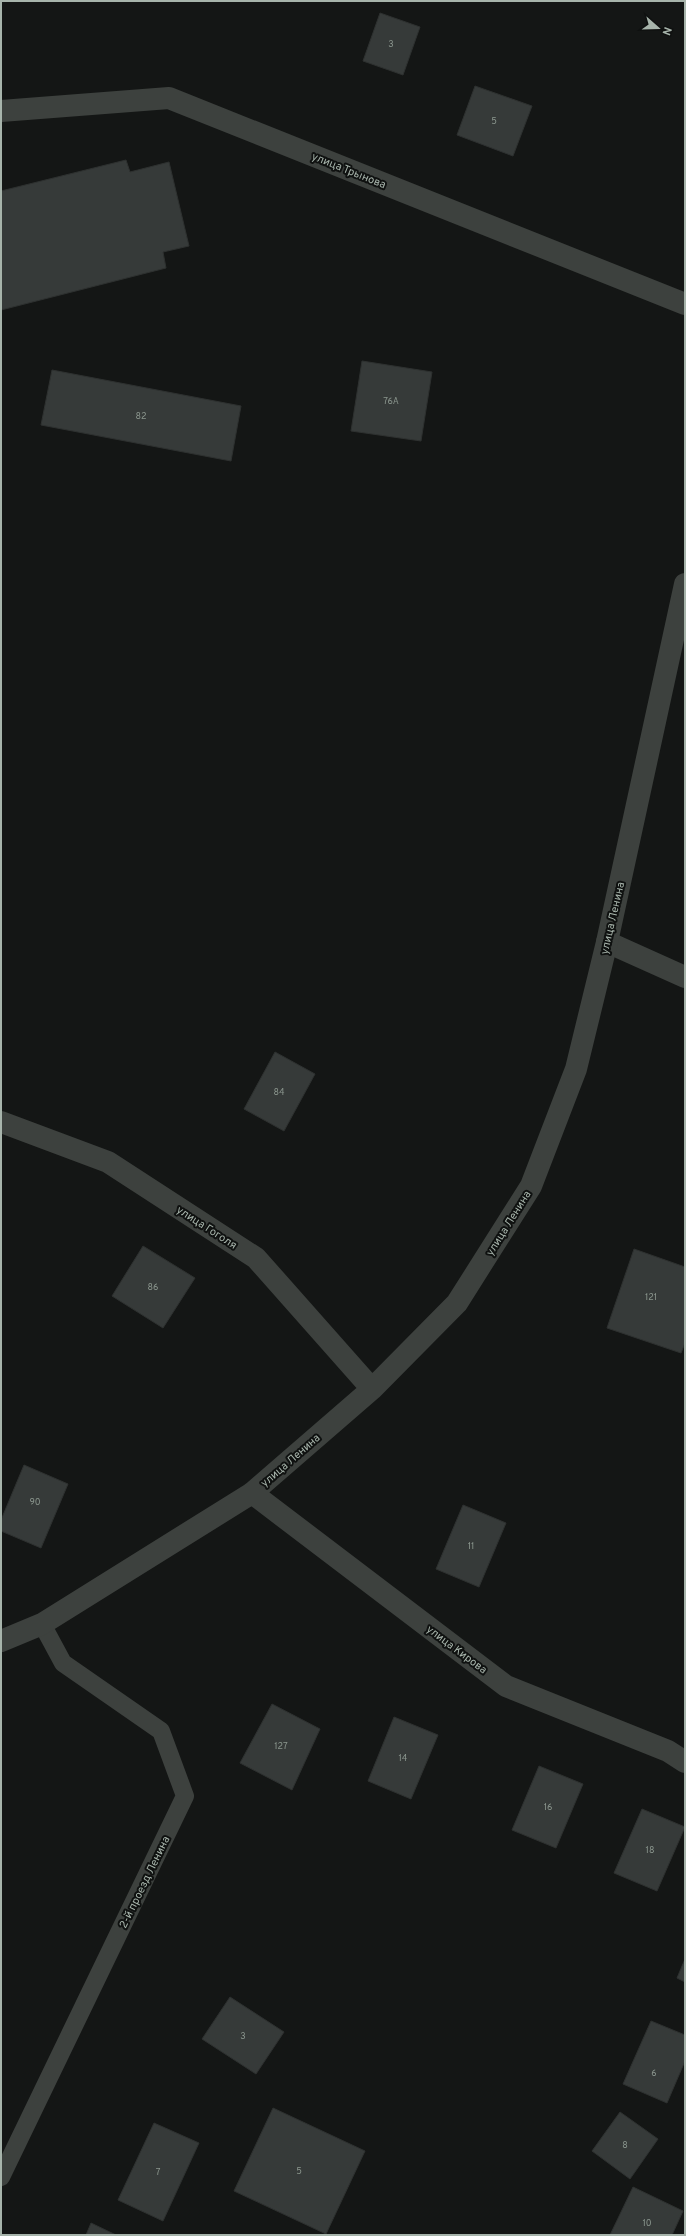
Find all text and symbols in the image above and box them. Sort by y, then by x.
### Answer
north arrow [638,8,678,48]
text: N [659,25,674,37]
house number: 3 [388,39,394,50]
house number: 5 [491,116,497,127]
street label: улица Трынова [309,150,388,192]
house number: 76А [383,396,399,407]
house number: 82 [136,411,146,422]
street label: улица Ленина [598,880,628,956]
house number: 84 [273,1087,285,1098]
street label: улица Ленина [483,1188,535,1259]
street label: улица Гоголя [174,1203,239,1253]
house number: 86 [148,1282,158,1293]
house number: 121 [645,1292,657,1303]
street label: улица Ленина [258,1431,323,1490]
house number: 90 [29,1497,41,1508]
house number: 11 [468,1541,474,1552]
street label: улица Кирова [423,1622,490,1677]
house number: 127 [274,1741,288,1752]
house number: 14 [399,1753,408,1764]
house number: 16 [544,1802,552,1813]
street label: 2-й проезд Ленина [116,1834,173,1931]
house number: 18 [646,1845,654,1856]
house number: 3 [240,2031,246,2042]
house number: 6 [651,2068,657,2079]
house number: 8 [622,2140,628,2151]
house number: 5 [296,2166,302,2177]
house number: 7 [156,2167,161,2178]
house number: 10 [642,2218,652,2229]

